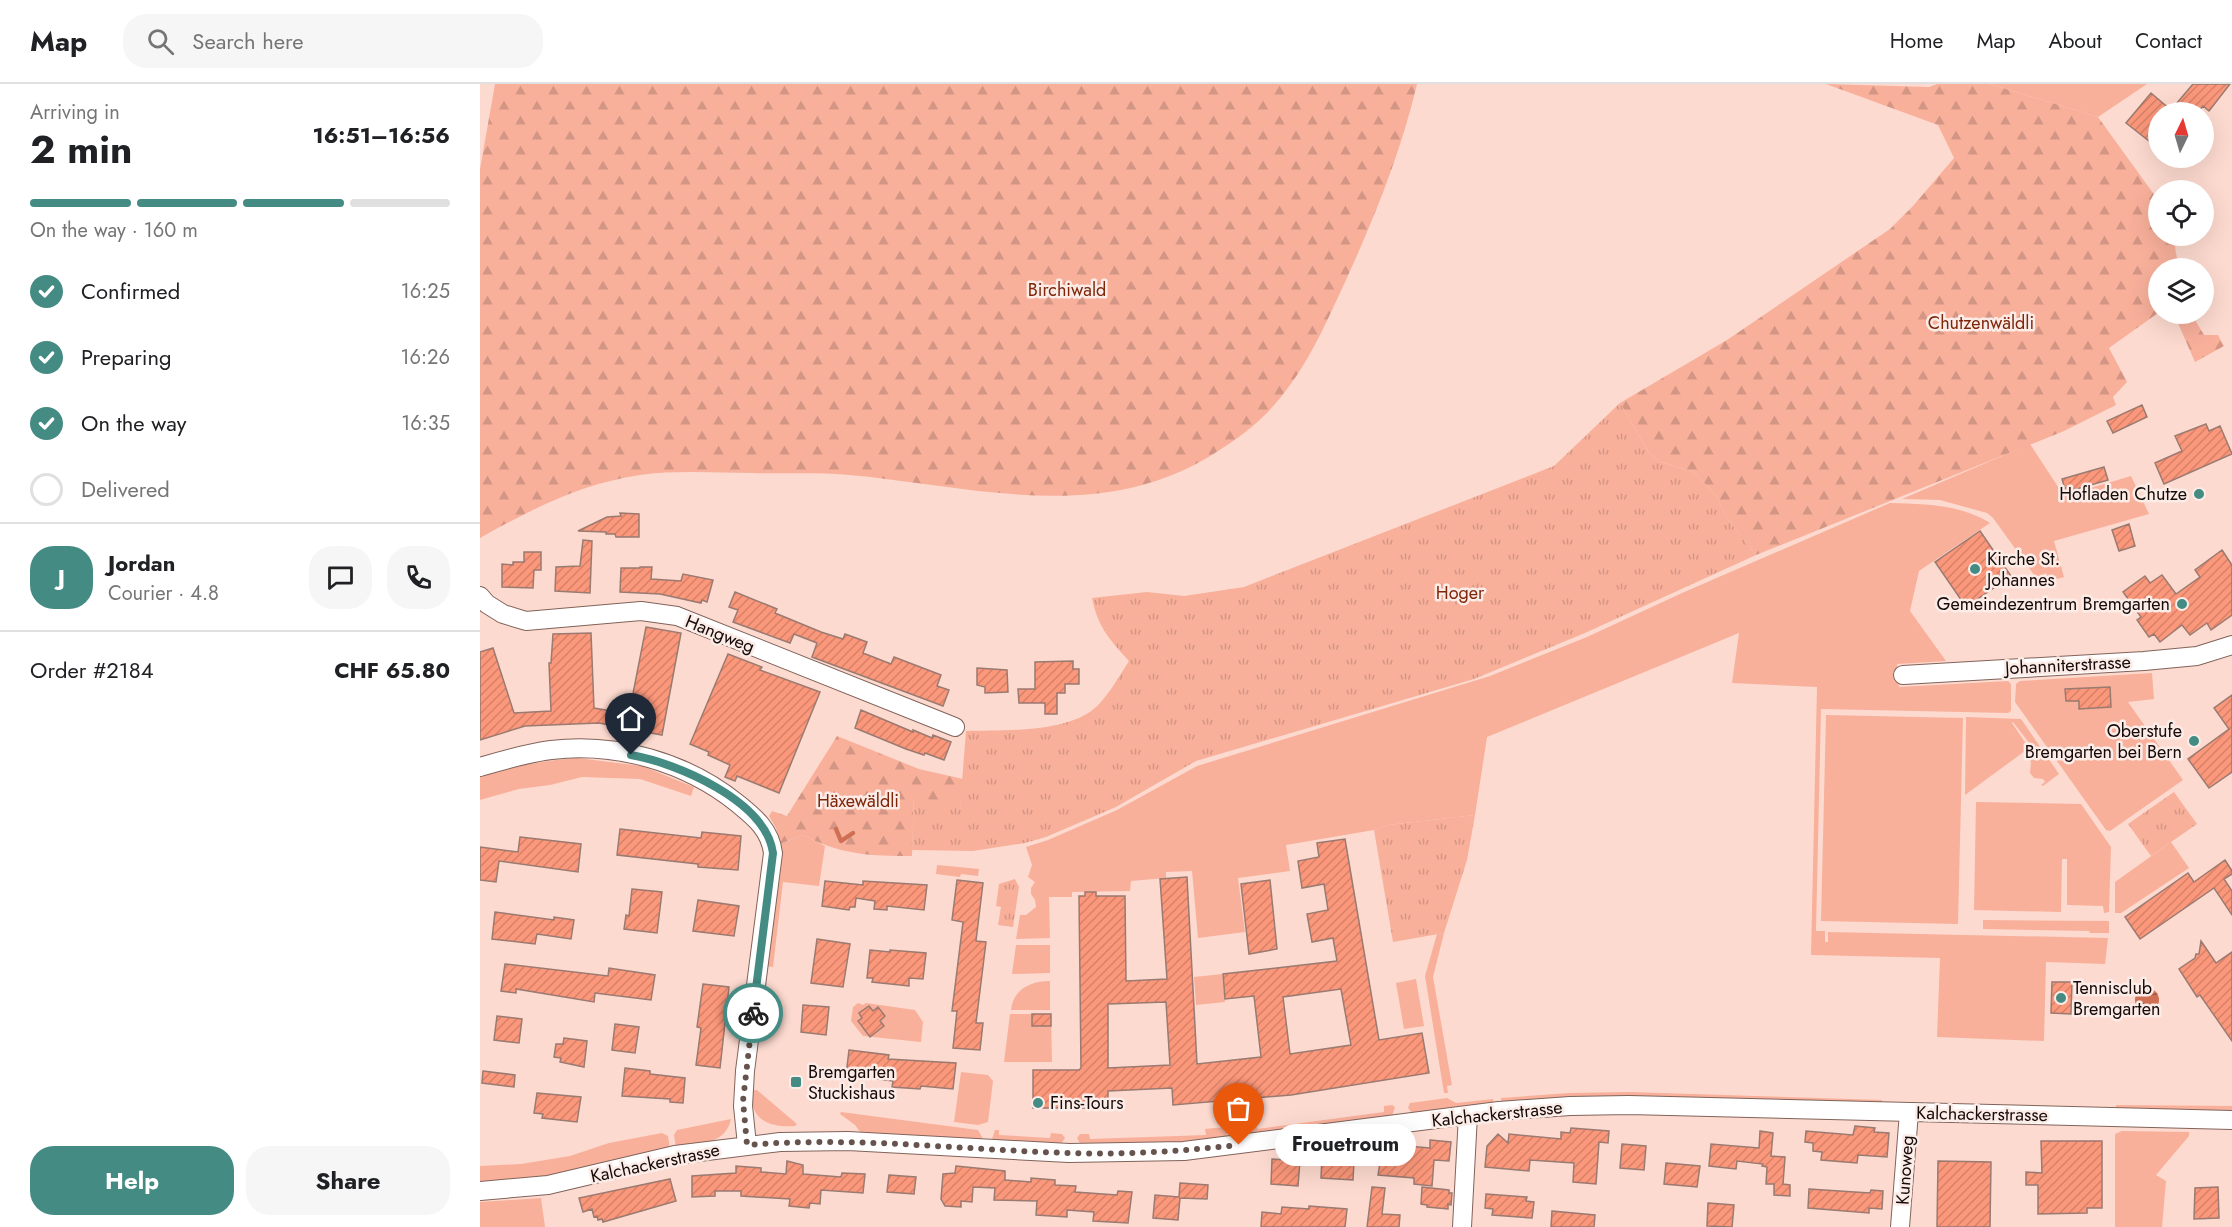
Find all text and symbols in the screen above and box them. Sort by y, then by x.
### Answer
search box [123,14,543,68]
text: Map [30,21,87,62]
icon: search [144,25,177,58]
text: Search here [192,25,304,57]
text: Home [1890,26,1943,56]
text: Map [1976,26,2016,56]
text: About [2049,26,2102,56]
text: Contact [2135,26,2202,56]
text: Arriving in [30,98,120,127]
north arrow [2148,102,2214,168]
map controls [2148,102,2214,324]
text: 16:51–16:56 [312,119,450,151]
text: 2 min [30,121,132,178]
button: locate [2148,180,2214,246]
text: On the way · 160 m [30,216,198,245]
button: layers [2148,258,2214,324]
icon: check [30,275,63,308]
text: Confirmed [81,275,180,307]
text: 16:25 [401,277,450,306]
park label: Birchiwald [1028,277,1106,303]
park label: Chutzenwäldli [1928,310,2034,336]
icon: check [30,341,63,374]
text: Preparing [81,341,172,373]
text: 16:26 [401,343,450,372]
icon: check [30,407,63,440]
text: On the way [81,407,186,439]
text: 16:35 [401,409,450,438]
text: Delivered [81,473,170,505]
place label: Hofladen Chutze [2059,481,2187,507]
marker: Hofladen Chutze [2192,487,2206,501]
button: chat [309,546,372,609]
button: phone [387,546,450,609]
place label: Kirche St. Johannes [1985,546,2060,593]
text: Jordan [108,547,175,579]
text: J [58,561,65,593]
marker: Kirche St. Johannes [1968,562,1982,576]
text: Courier · 4.8 [108,579,219,608]
park label: Hoger [1436,580,1485,606]
place label: Gemeindezentrum Bremgarten [1937,591,2170,617]
marker: Gemeindezentrum Bremgarten [2175,597,2189,611]
street label: Hangweg [681,608,759,660]
street label: Johanniterstrasse [2003,649,2131,681]
text: Order #2184 [30,654,154,686]
text: CHF 65.80 [334,654,450,686]
pin [605,693,656,755]
icon: home [614,702,647,735]
place label: Oberstufe Bremgarten bei Bern [2025,718,2182,765]
marker: Oberstufe Bremgarten bei Bern [2187,734,2201,748]
park label: Häxewäldli [817,788,899,814]
place label: Tennisclub Bremgarten [2073,975,2160,1022]
courier [723,983,783,1043]
marker: Tennisclub Bremgarten [2054,991,2068,1005]
icon: bike [737,997,770,1030]
place label: Bremgarten Stuckishaus [808,1059,895,1106]
marker: Bremgarten Stuckishaus [789,1075,803,1089]
pin [1213,1083,1264,1145]
place label: Fins-Tours [1050,1090,1123,1116]
icon: bag [1222,1092,1255,1125]
street label: Kalchackerstrasse [1430,1094,1564,1134]
marker: Fins-Tours [1031,1096,1045,1110]
street label: Kalchackerstrasse [1916,1100,2048,1128]
callout: Frouetroum [1275,1124,1416,1166]
text: Frouetroum [1292,1130,1399,1159]
street label: Kunoweg [1890,1134,1920,1206]
street label: Kalchackerstrasse [588,1137,722,1189]
button: Help [30,1146,234,1215]
button: Share [246,1146,450,1215]

